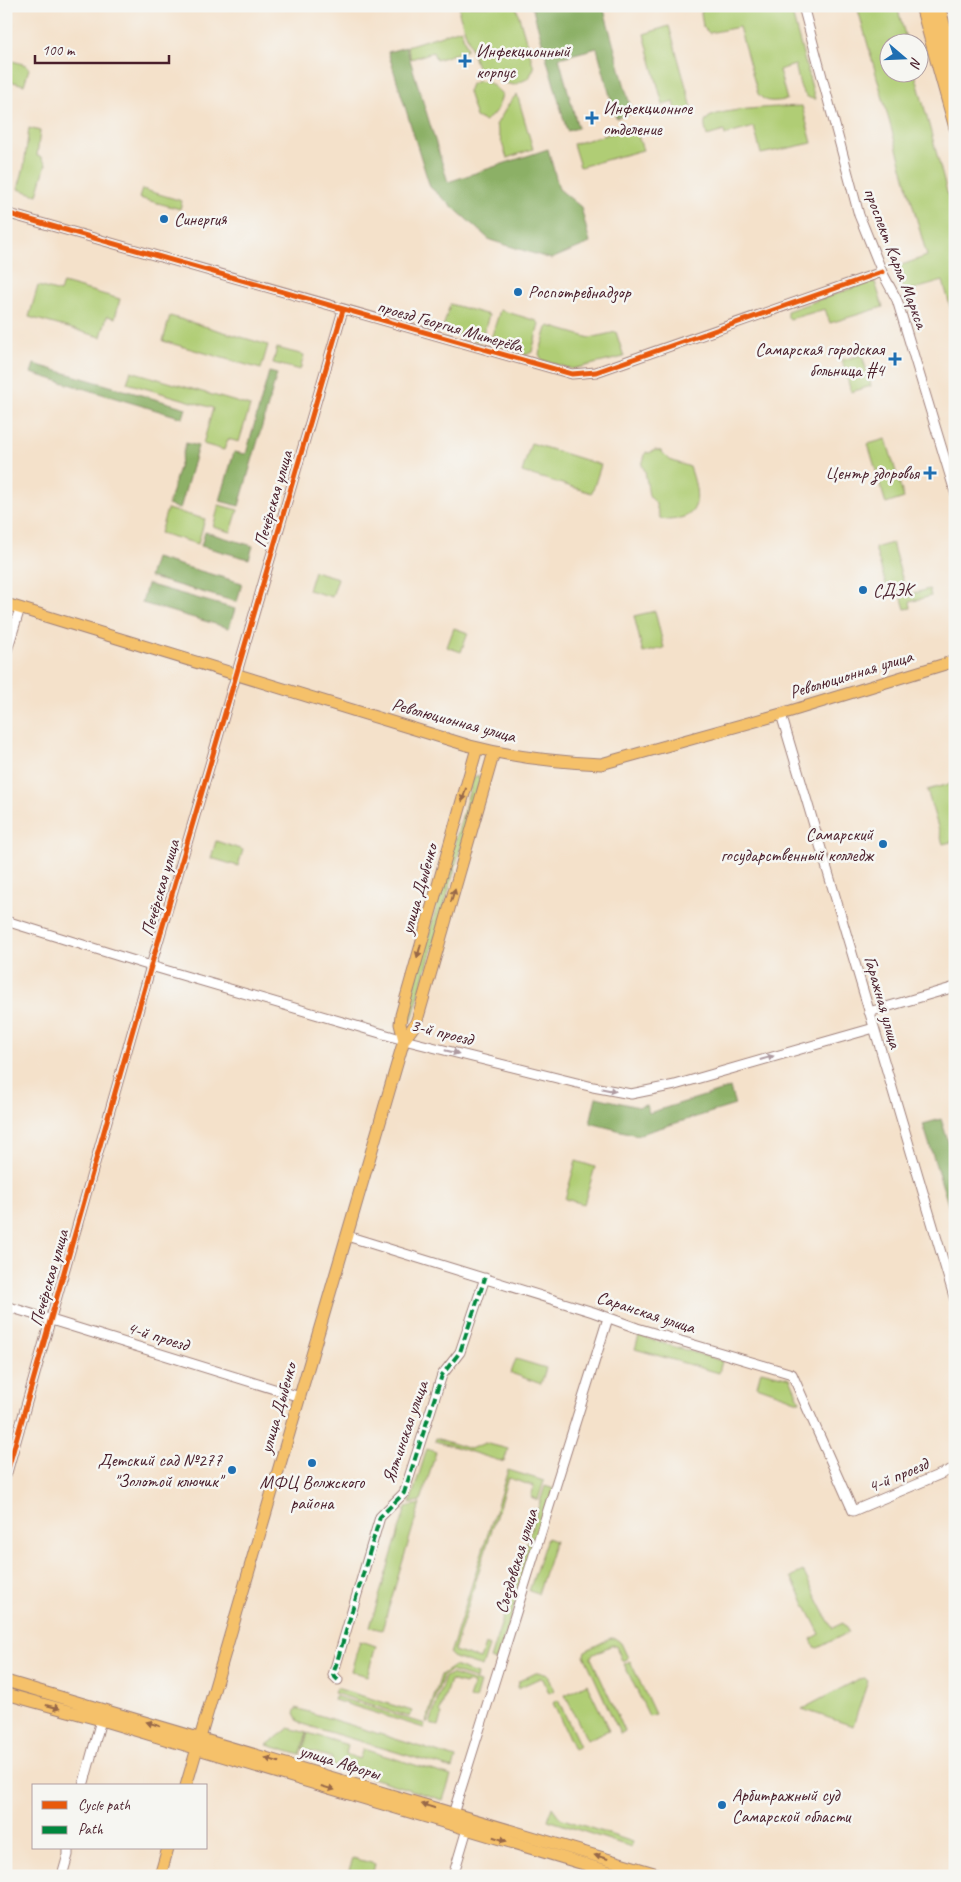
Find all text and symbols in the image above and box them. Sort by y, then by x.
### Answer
scale bar [35,32,169,64]
north arrow [878,32,928,82]
place label: Инфекционный корпус [476,40,571,83]
text: 100 m [42,41,76,60]
marker: Инфекционный корпус [458,54,472,68]
text: N [906,55,925,71]
place label: Инфекционное отделение [603,97,693,140]
marker: Инфекционное отделение [585,111,599,125]
street label: проспект Карла Маркса [859,185,933,333]
place label: Синергия [174,208,228,230]
marker: Синергия [158,213,170,225]
place label: Роспотребнадзор [528,281,632,304]
marker: Роспотребнадзор [512,286,524,298]
street label: проезд Георгия Митерёва [375,295,526,358]
place label: Самарская городская больница #4 [755,338,886,381]
marker: Самарская городская больница #4 [888,352,902,366]
street label: Печёрская улица [249,447,298,550]
place label: Центр здоровья [825,462,921,485]
marker: Центр здоровья [923,466,937,480]
place label: СДЭК [873,579,916,601]
marker: СДЭК [857,584,869,596]
street label: Революционная улица [787,645,916,703]
street label: Революционная улица [390,693,519,747]
one-way arrow [459,788,467,803]
place label: Самарский государственный колледж [721,823,875,866]
street label: Печёрская улица [136,836,185,939]
marker: Самарский государственный колледж [877,838,889,850]
street label: улица Дыбенко [395,840,443,938]
one-way arrow [450,887,458,902]
one-way arrow [414,944,422,959]
street label: Гаражная улица [859,953,907,1052]
street label: 3-й проезд [409,1014,477,1051]
one-way arrow [444,1048,459,1056]
one-way arrow [759,1054,774,1062]
one-way arrow [602,1086,617,1094]
street label: Печёрская улица [25,1226,74,1329]
street label: Саранская улица [594,1286,699,1339]
street label: 4-й проезд [125,1316,193,1356]
street label: улица Дыбенко [254,1359,302,1457]
street label: Ялтинская улица [377,1376,433,1486]
place label: Детский сад №277 "Золотой ключик" [98,1449,226,1492]
street label: 4-й проезд [865,1452,933,1497]
marker: МФЦ Волжского района [306,1457,318,1469]
marker: Детский сад №277 "Золотой ключик" [226,1464,238,1476]
place label: МФЦ Волжского района [260,1471,366,1514]
street label: Съездовская улица [490,1505,544,1616]
one-way arrow [46,1703,61,1711]
one-way arrow [146,1720,161,1728]
street label: улица Авроры [296,1739,384,1785]
one-way arrow [265,1756,280,1764]
legend [32,1784,208,1850]
one-way arrow [320,1784,335,1792]
place label: Арбитражный суд Самарской области [732,1784,852,1827]
text: Cycle path [78,1796,130,1815]
marker: Арбитражный суд Самарской области [716,1799,728,1811]
one-way arrow [421,1802,436,1810]
text: Path [78,1820,104,1839]
one-way arrow [493,1836,508,1844]
one-way arrow [593,1853,608,1861]

